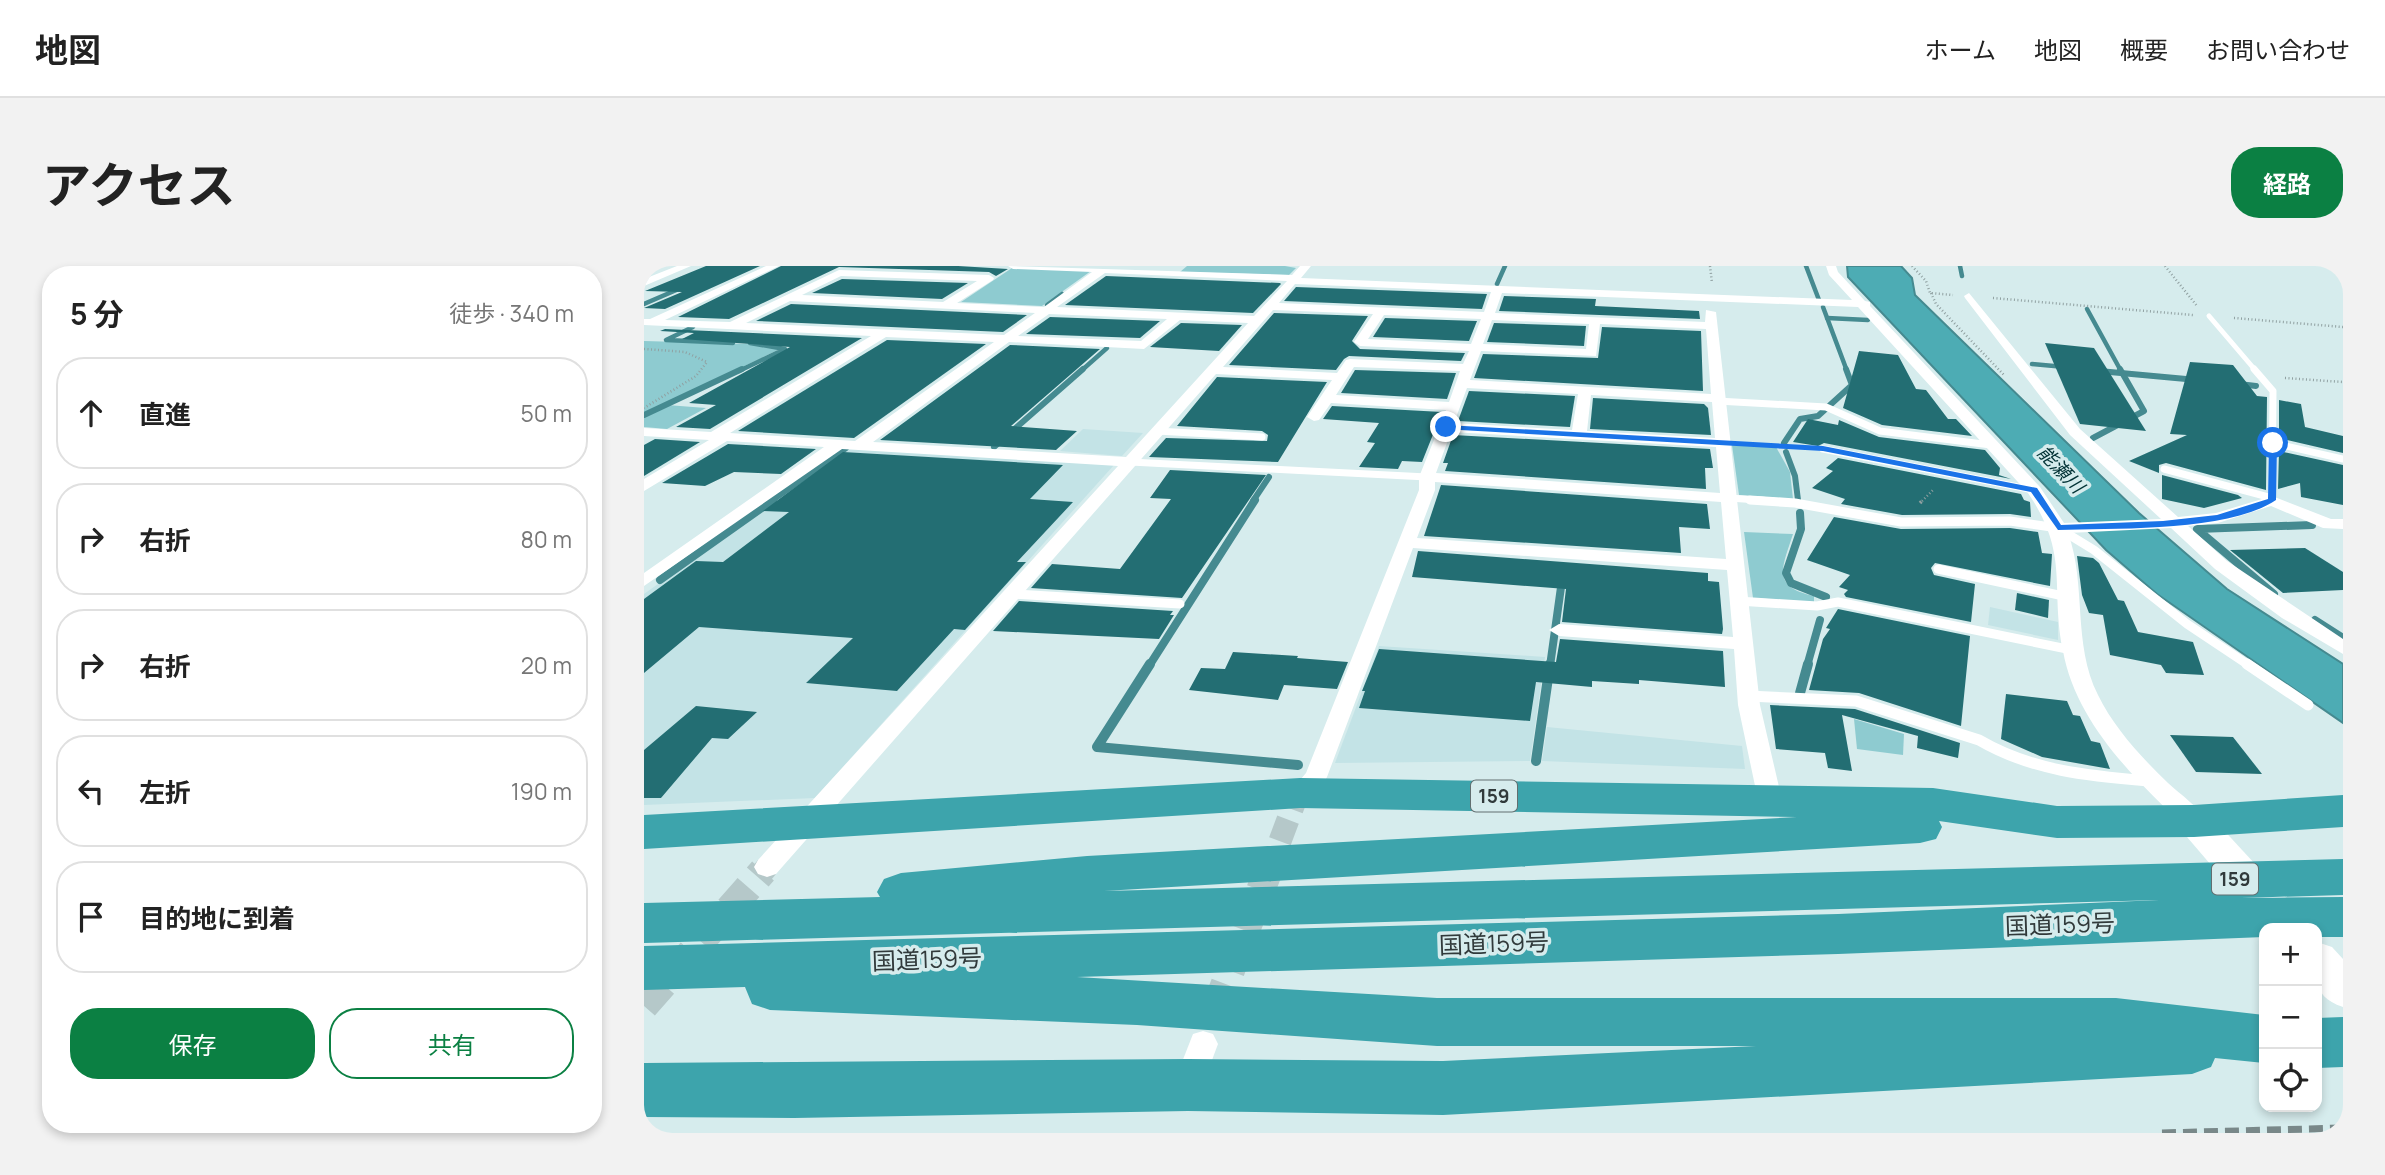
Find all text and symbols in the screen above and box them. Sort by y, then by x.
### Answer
text: 地図 [35,27,101,72]
text: ホーム [1925,33,1996,66]
text: 地図 [2034,33,2082,66]
text: 概要 [2120,33,2168,66]
text: お問い合わせ [2206,33,2350,66]
button: 経路 [2231,147,2343,218]
text: アクセス [42,151,236,218]
text: 5 分 [70,293,124,334]
text: 徒歩 · 340 m [449,297,574,329]
icon: ahead [72,394,110,432]
text: 直進 [139,396,191,432]
text: 50 m [521,397,572,429]
route end [1430,411,1461,442]
route start [2257,427,2288,458]
water label: 能瀬川 [2032,439,2092,500]
icon: right [72,520,110,558]
text: 右折 [139,522,191,558]
text: 80 m [521,523,572,555]
icon: right [72,646,110,684]
text: 右折 [139,648,191,684]
text: 20 m [521,649,572,681]
icon: left [72,772,110,810]
text: 左折 [139,774,191,810]
text: 190 m [511,775,572,807]
road number: 159 [1471,780,1517,811]
road number: 159 [2212,864,2258,894]
icon: arrive [72,898,110,936]
text: 目的地に到着 [139,900,295,936]
street label: 国道159号 [2004,905,2116,942]
map controls [2259,923,2322,1112]
button: + [2259,923,2322,986]
street label: 国道159号 [1438,924,1550,961]
street label: 国道159号 [871,940,983,977]
button: − [2259,986,2322,1049]
button: 保存 [70,1008,315,1079]
button: 共有 [329,1008,574,1079]
button: locate [2259,1049,2322,1112]

